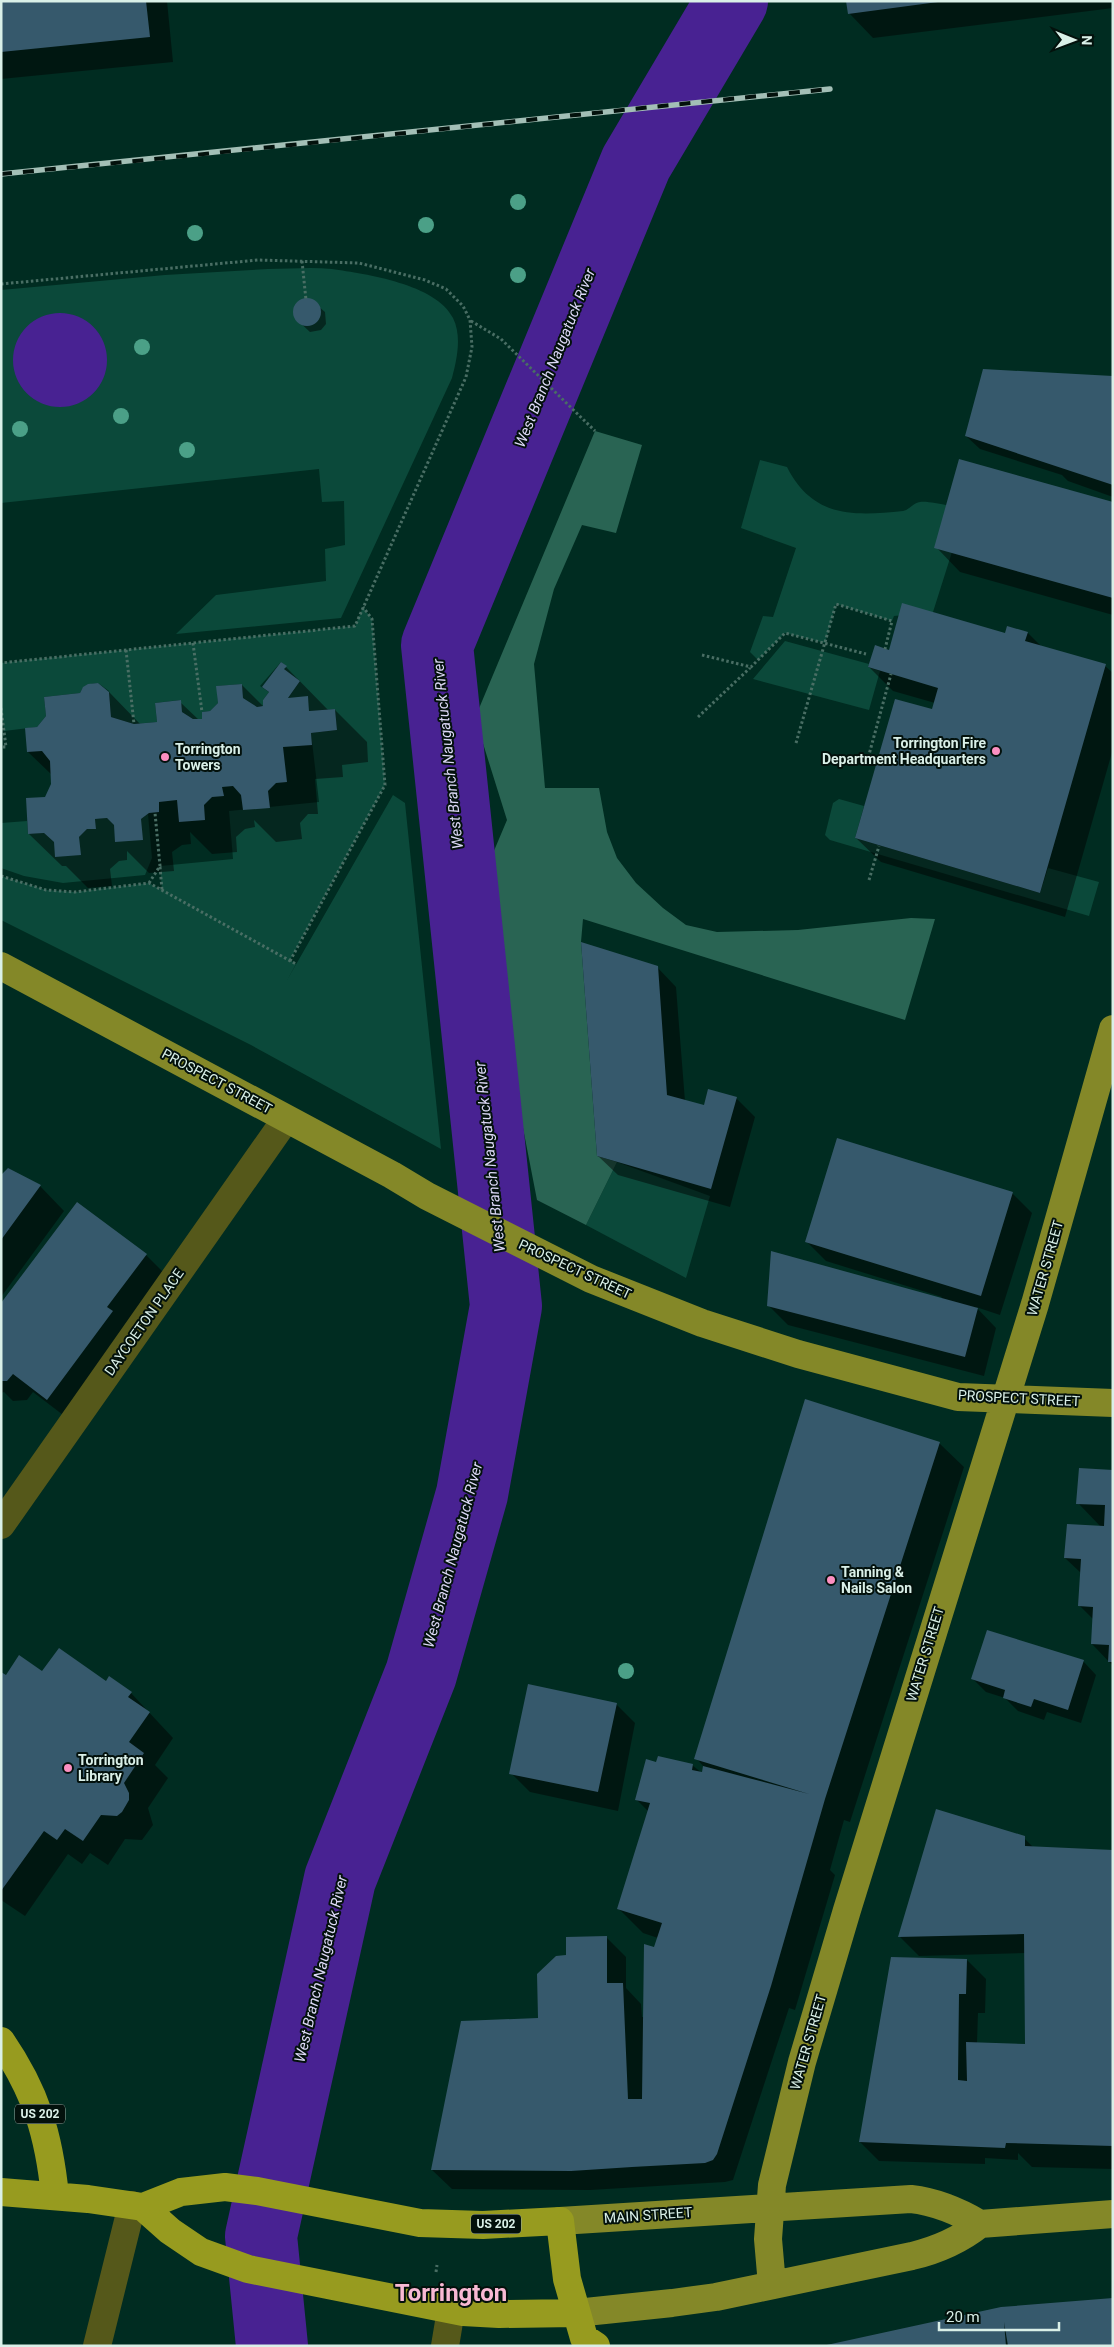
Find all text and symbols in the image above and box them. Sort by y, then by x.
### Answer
north arrow [1049,15,1099,65]
text: N [1079,35,1095,45]
water label: West Branch Naugatuck River [511,265,600,450]
water label: West Branch Naugatuck River [429,657,467,850]
place label: Torrington Fire Department Headquarters [822,735,986,767]
place label: Torrington Towers [175,741,241,773]
marker: Torrington Fire Department Headquarters [990,745,1002,757]
marker: Torrington Towers [159,751,171,763]
street label: PROSPECT STREET [159,1045,275,1117]
water label: West Branch Naugatuck River [471,1060,509,1253]
street label: WATER STREET [1024,1218,1066,1318]
street label: PROSPECT STREET [516,1236,634,1302]
street label: DAYCOETON PLACE [101,1266,187,1378]
street label: PROSPECT STREET [957,1387,1081,1409]
water label: West Branch Naugatuck River [420,1459,487,1650]
place label: Tanning & Nails Salon [841,1564,912,1596]
marker: Tanning & Nails Salon [825,1574,837,1586]
street label: WATER STREET [903,1604,947,1703]
place label: Torrington Library [78,1752,144,1784]
marker: Torrington Library [62,1762,74,1774]
water label: West Branch Naugatuck River [291,1873,352,2064]
street label: WATER STREET [787,1992,829,2092]
road number: US 202 [15,2104,65,2124]
street label: MAIN STREET [603,2204,693,2226]
road number: US 202 [471,2214,521,2234]
district label: Torrington [395,2279,507,2307]
scale bar [939,2300,1059,2332]
text: 20 m [946,2308,980,2326]

